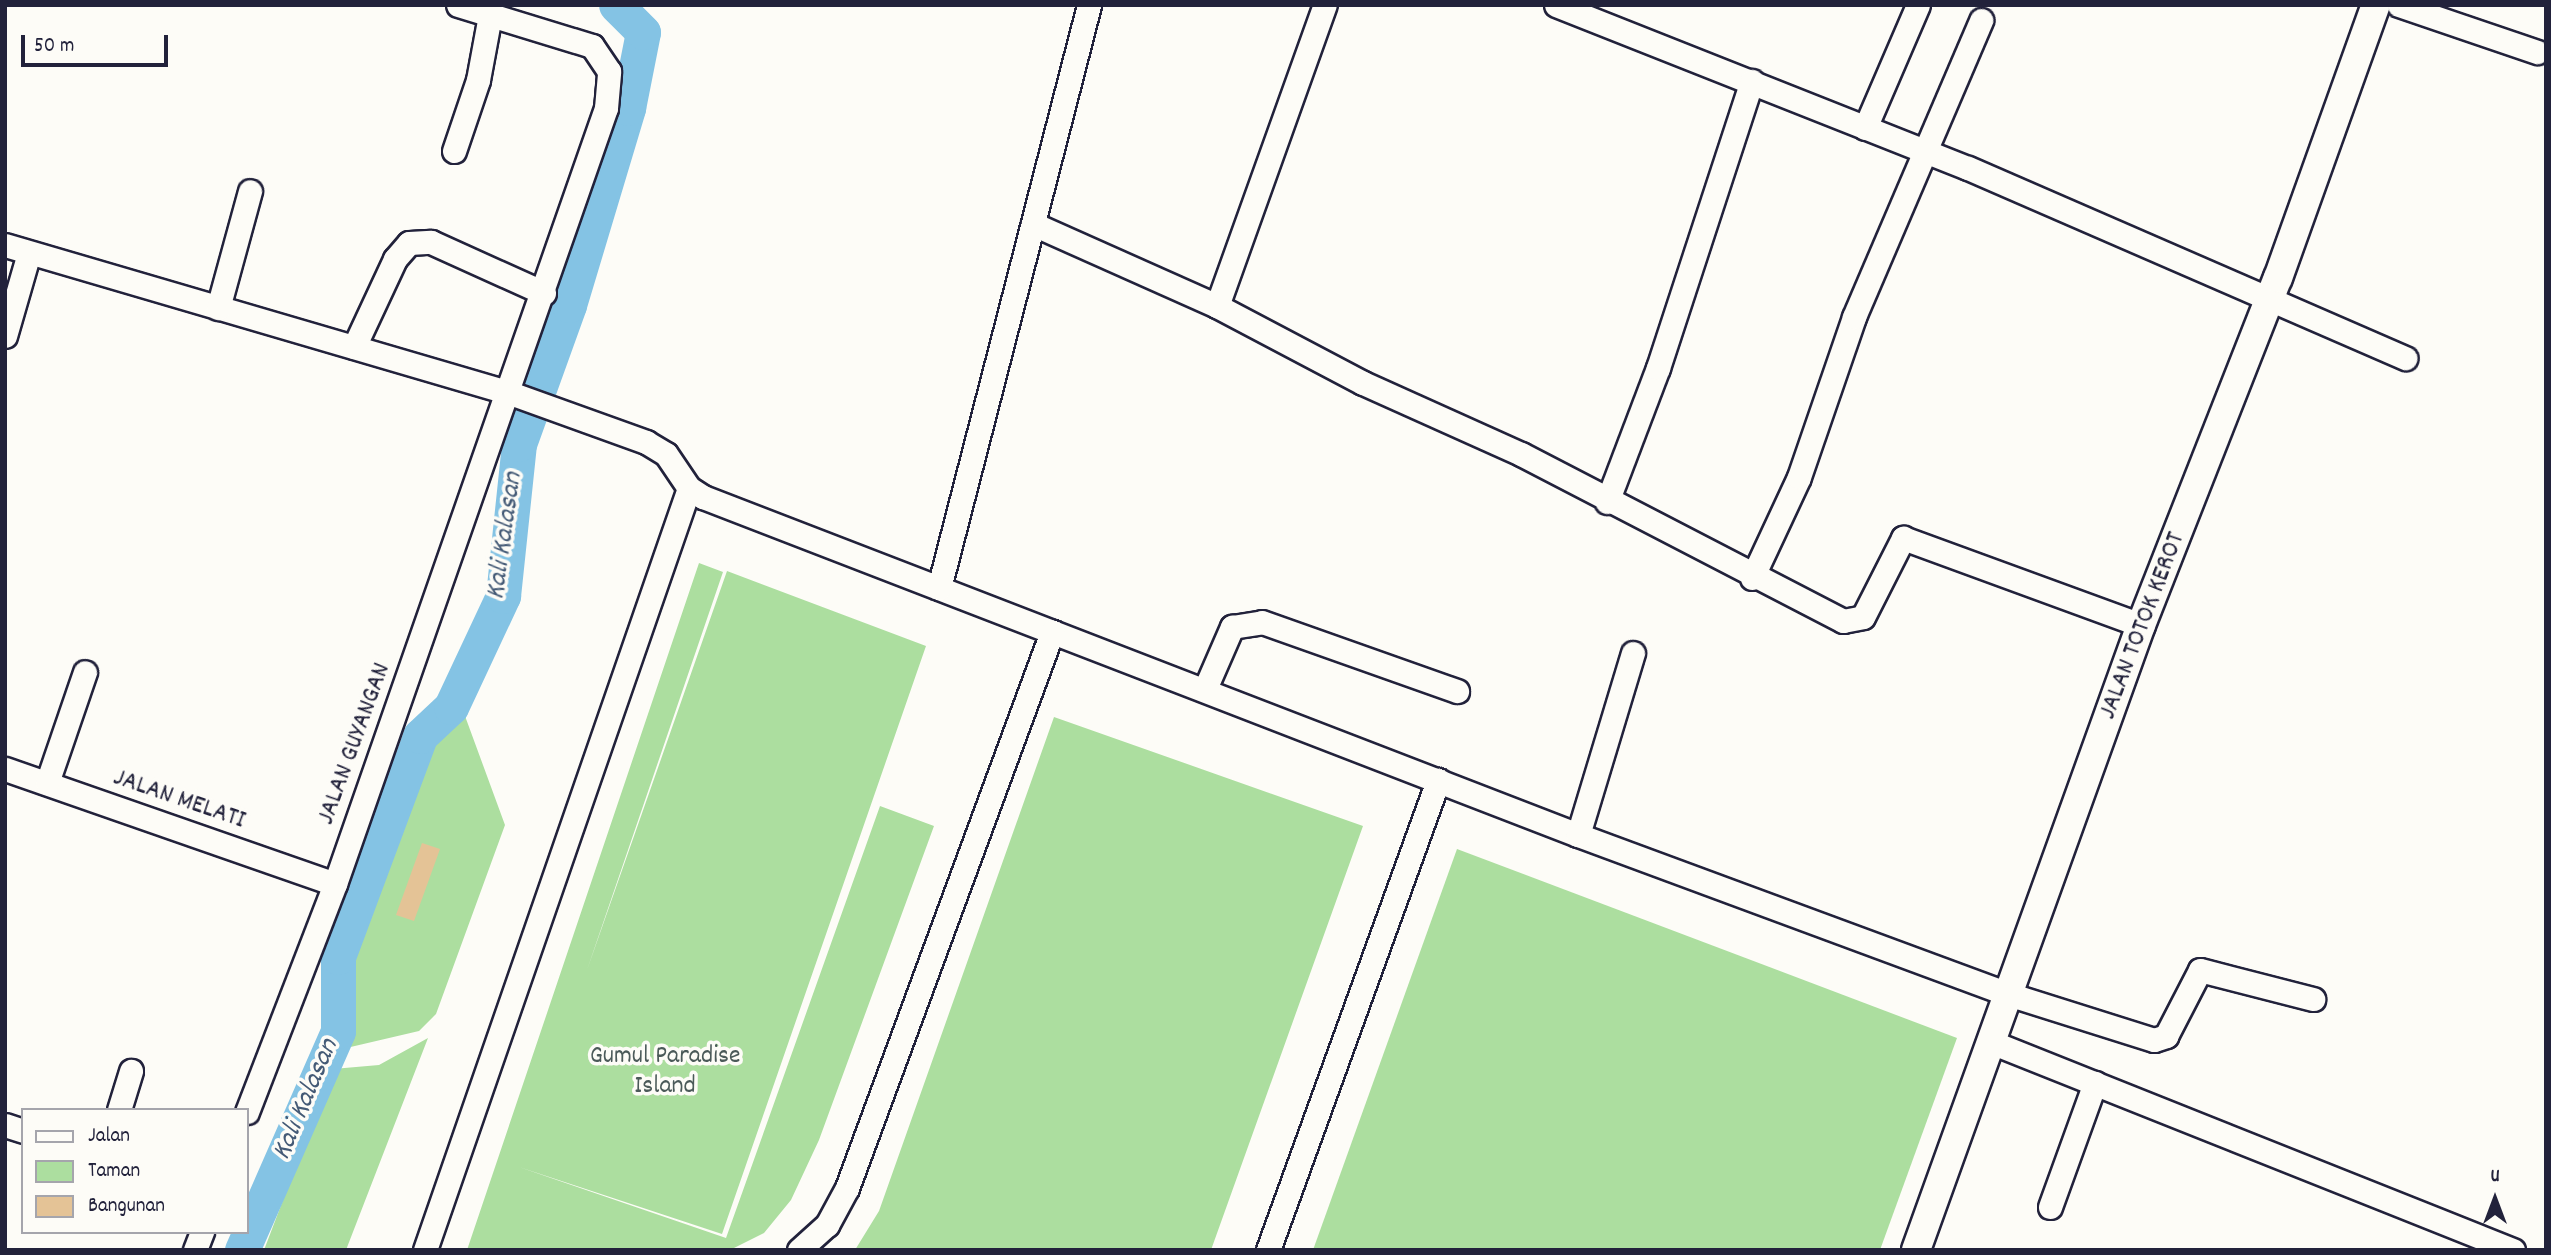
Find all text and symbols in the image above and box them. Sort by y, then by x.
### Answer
scale bar [24,21,172,65]
text: 50 m [34,32,74,62]
water label: Kali Kalasan [480,470,532,602]
street label: JALAN TOTOK KEROT [2093,528,2193,724]
street label: JALAN GUYANGAN [311,659,399,829]
street label: JALAN MELATI [109,763,249,837]
water label: Kali Kalasan [267,1035,347,1165]
park label: Gumul Paradise Island [590,1041,740,1102]
legend [21,1108,248,1234]
text: Jalan [88,1122,130,1152]
text: Taman [88,1157,140,1187]
north arrow [2460,1164,2530,1234]
text: U [2490,1164,2500,1191]
text: Bangunan [88,1192,165,1222]

